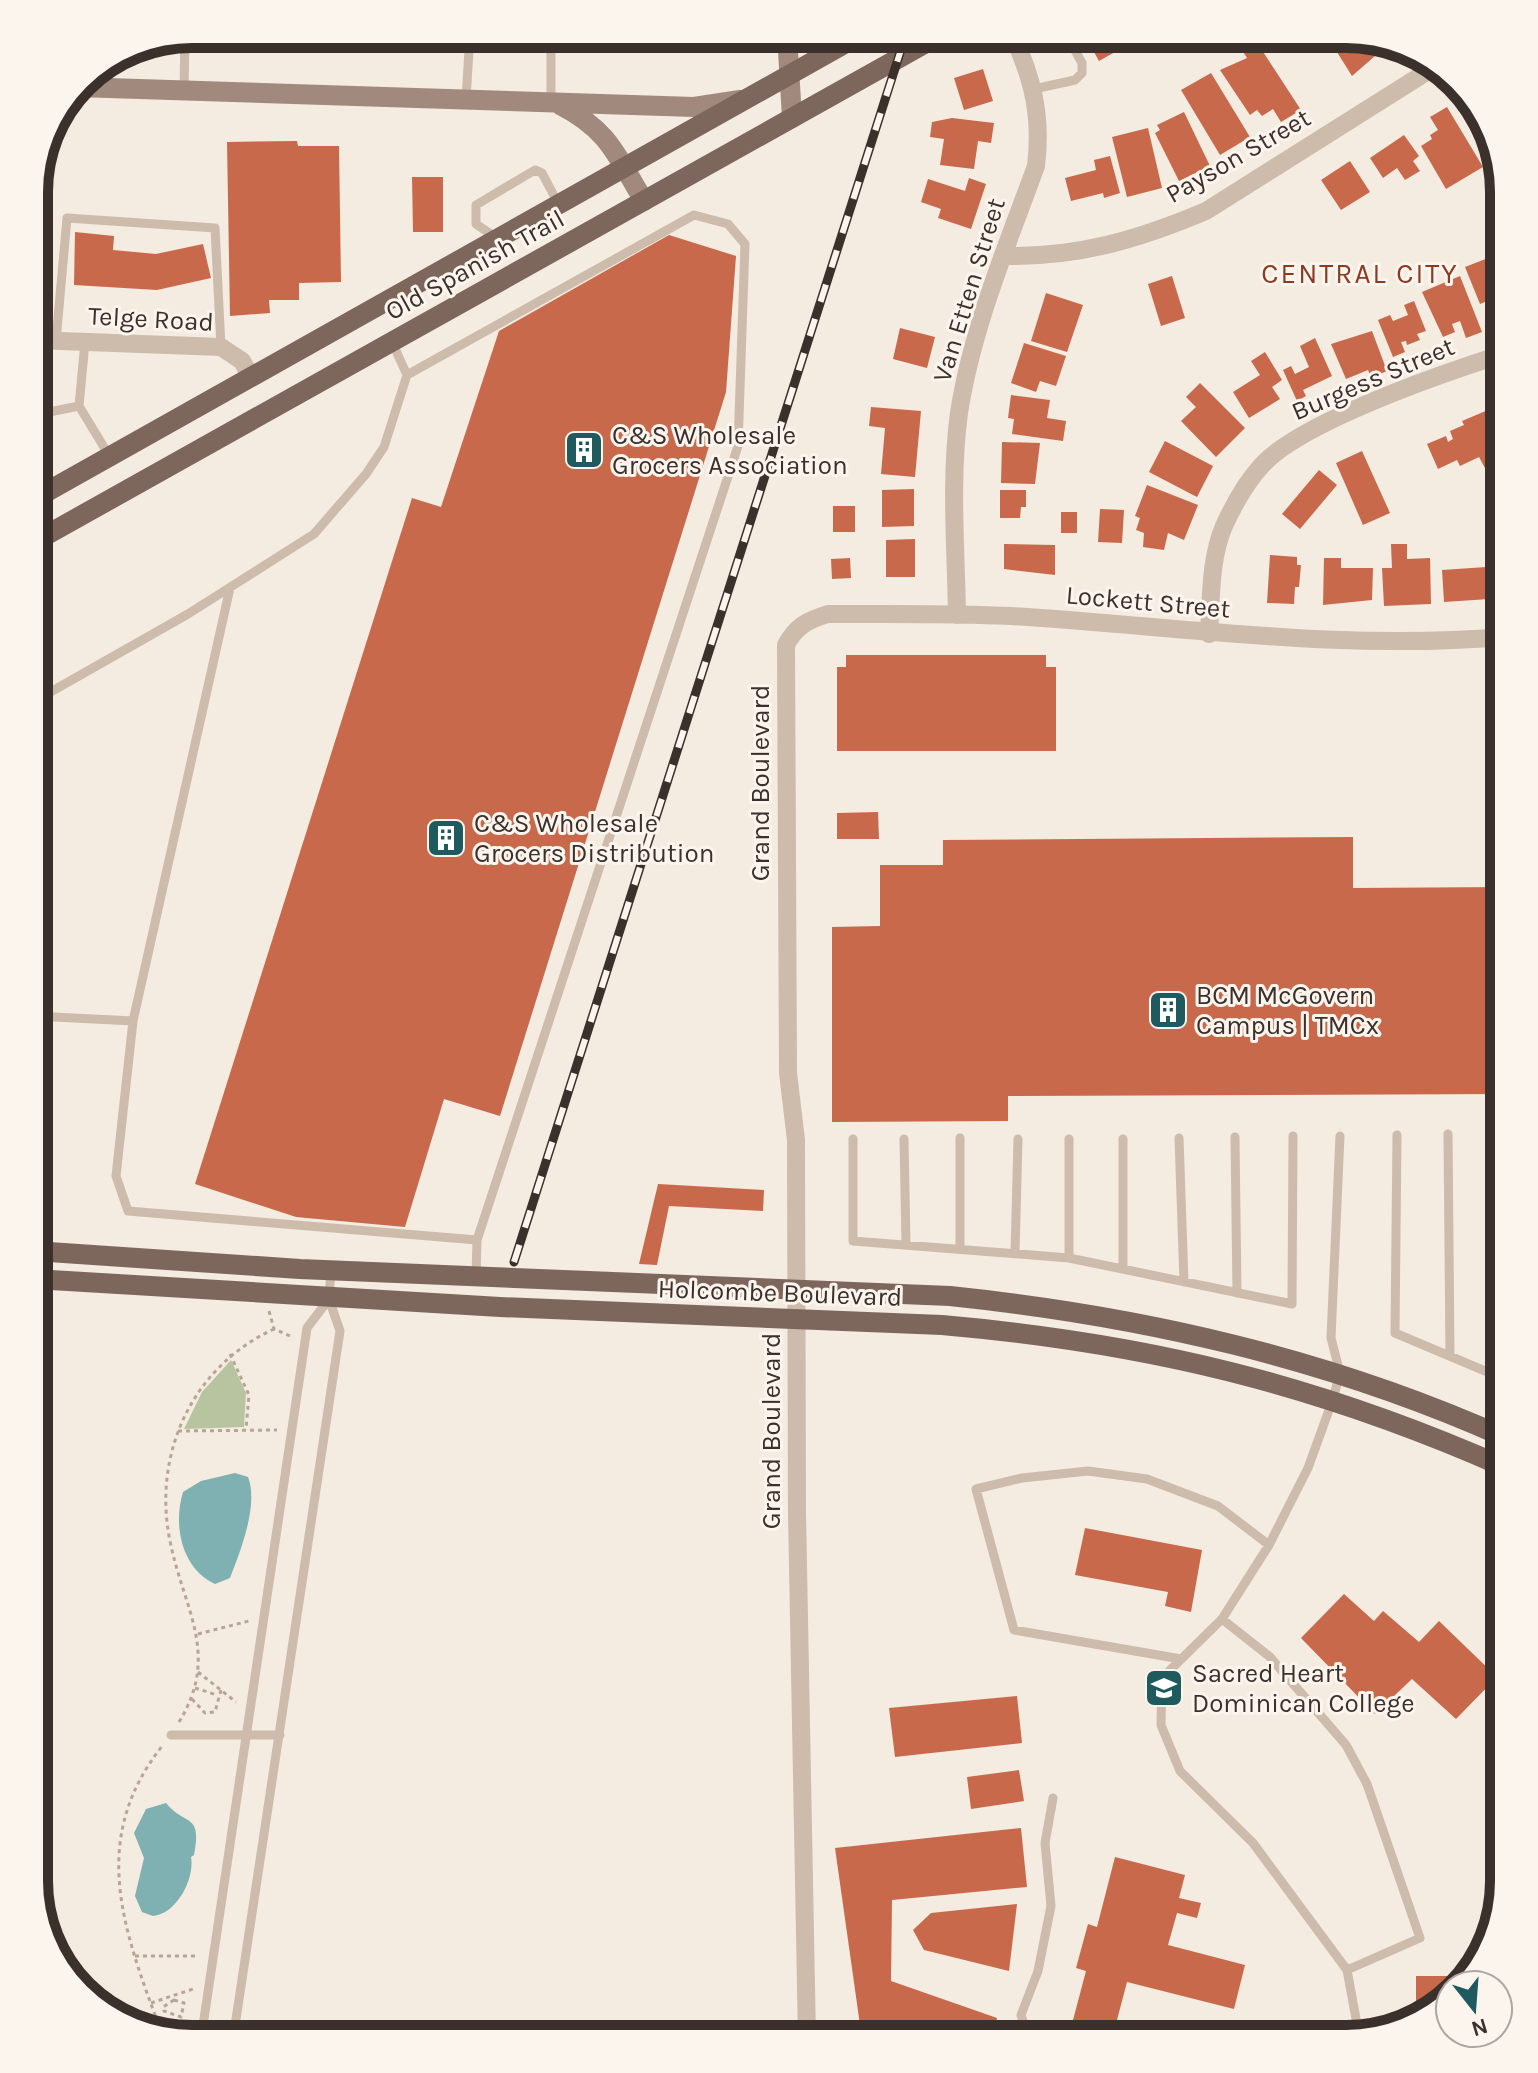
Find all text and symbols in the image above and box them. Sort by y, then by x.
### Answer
street label: Payson Street [1160,102,1316,210]
street label: Van Etten Street [926,194,1012,386]
street label: Old Spanish Trail [380,203,570,327]
district label: CENTRAL CITY [1261,257,1459,290]
street label: Telge Road [87,300,215,338]
street label: Burgess Street [1287,331,1459,427]
place label: C&S Wholesale Grocers Association [612,420,848,481]
building icon: C&S Wholesale Grocers Association [563,429,605,471]
street label: Lockett Street [1065,579,1232,625]
street label: Grand Boulevard [745,685,776,881]
place label: C&S Wholesale Grocers Distribution [474,808,714,869]
building icon: C&S Wholesale Grocers Distribution [425,817,467,859]
place label: BCM McGovern Campus | TMCx [1196,980,1379,1041]
building icon: BCM McGovern Campus | TMCx [1147,989,1189,1031]
street label: Holcombe Boulevard [657,1273,903,1313]
street label: Grand Boulevard [756,1333,787,1529]
place label: Sacred Heart Dominican College [1192,1658,1415,1719]
school or university icon: Sacred Heart Dominican College [1143,1667,1185,1709]
north arrow [1434,1969,1514,2049]
text: N [1468,2012,1491,2042]

